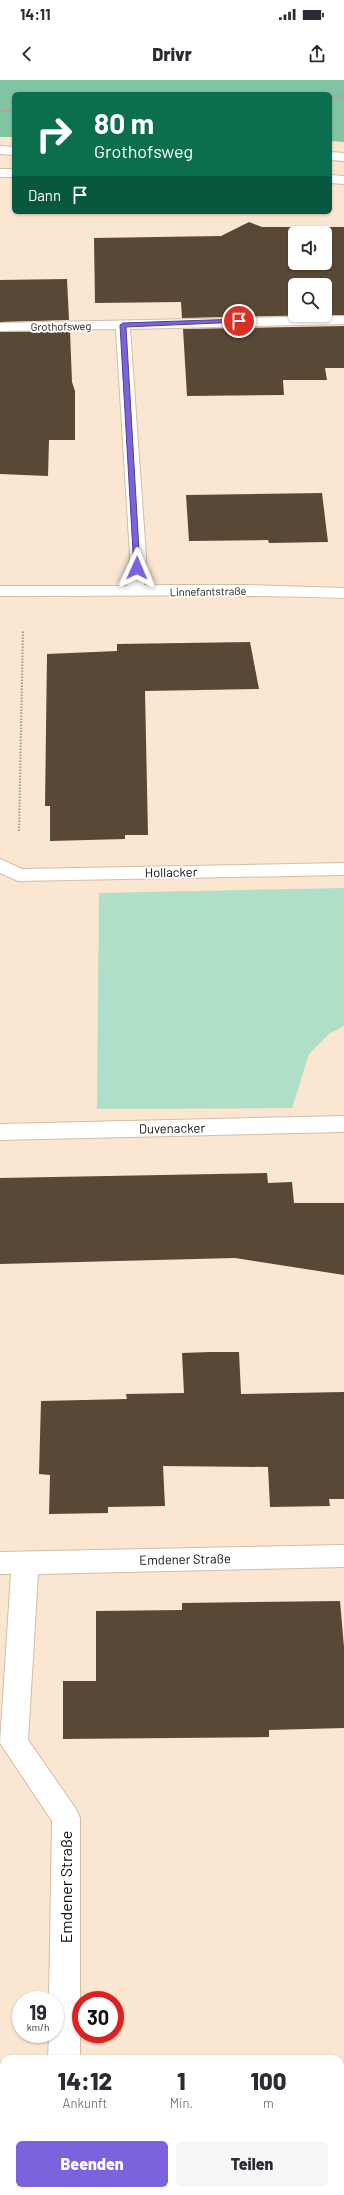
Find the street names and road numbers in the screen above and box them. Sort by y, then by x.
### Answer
street label: Grothofsweg [31,319,92,333]
street label: Linnefantstraße [170,584,247,598]
street label: Hollacker [144,864,198,880]
street label: Duvenacker [139,1119,205,1137]
street label: Emdener Straße [139,1550,231,1568]
street label: Emdener Straße [56,1831,75,1943]

